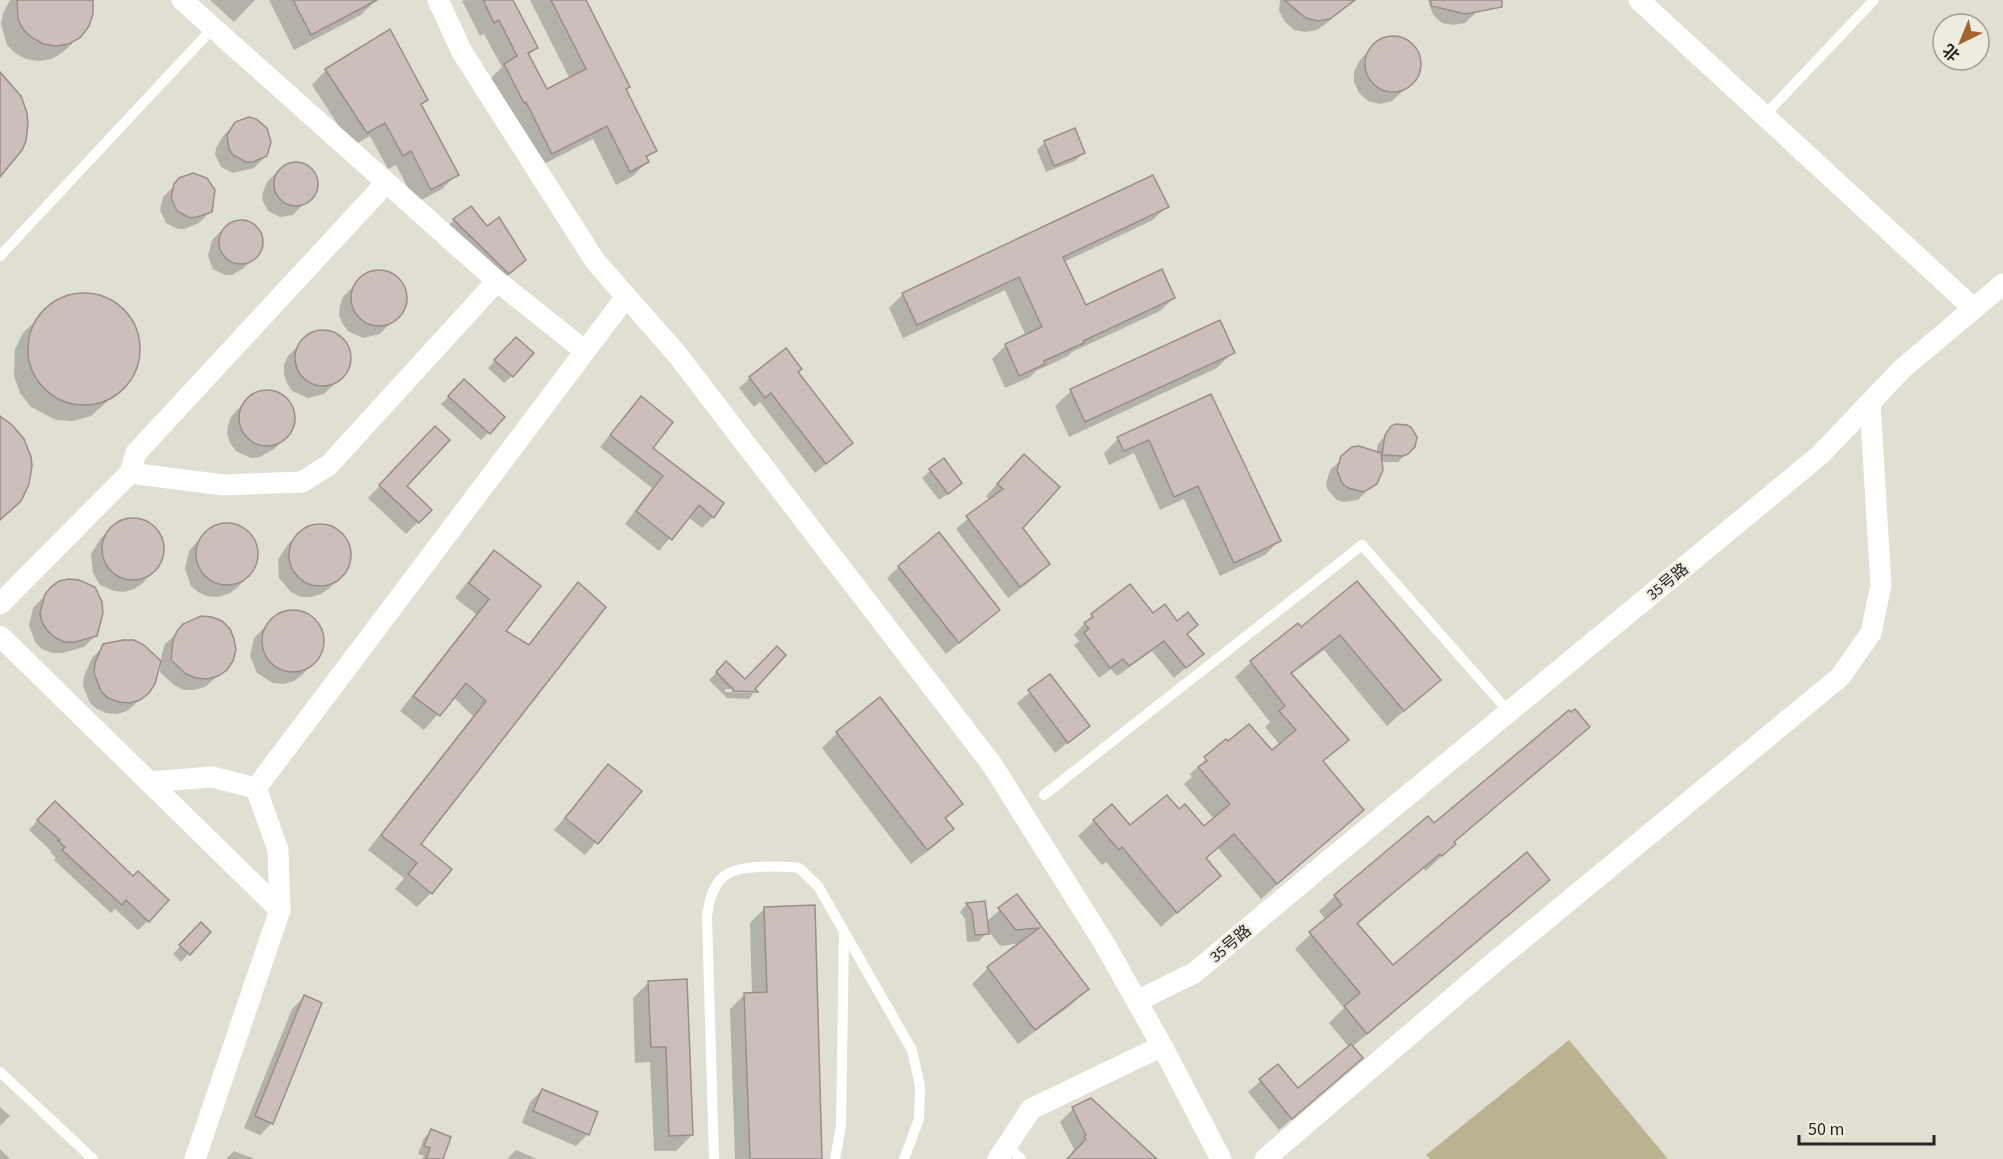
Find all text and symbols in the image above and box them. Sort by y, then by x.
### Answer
north arrow [1931,12,1991,72]
text: 北 [1938,39,1965,66]
street label: 35号路 [1642,558,1693,605]
street label: 35号路 [1205,920,1256,968]
scale bar [1799,1108,1934,1146]
text: 50 m [1808,1117,1844,1142]

